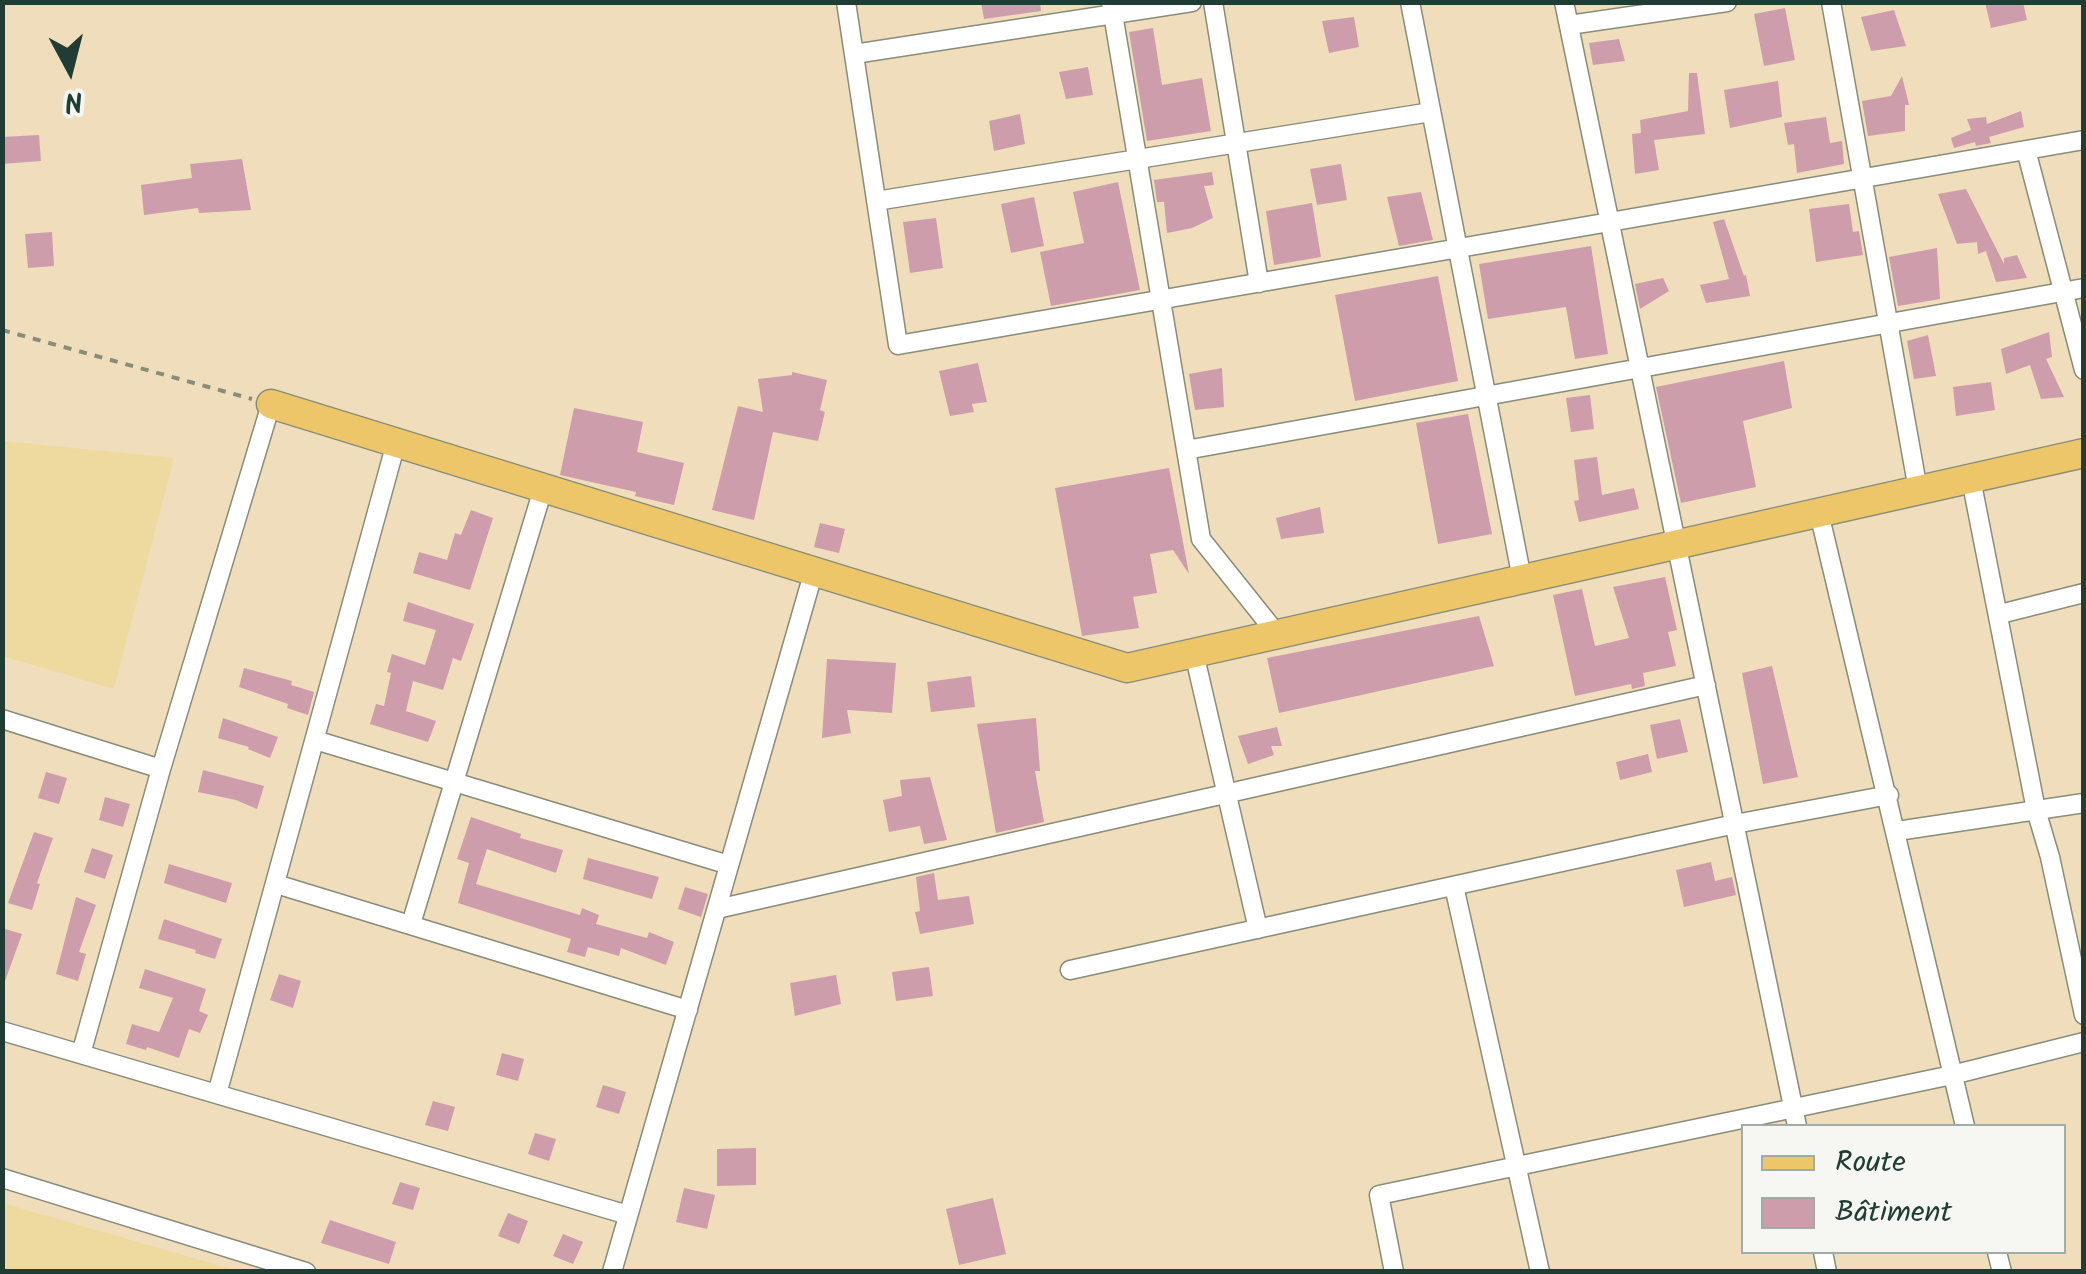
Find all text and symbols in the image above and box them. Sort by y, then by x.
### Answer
north arrow [20,20,120,120]
text: N [62,77,85,124]
legend [1741,1124,2066,1254]
text: Route [1835,1139,1906,1187]
text: Bâtiment [1835,1189,1952,1237]

